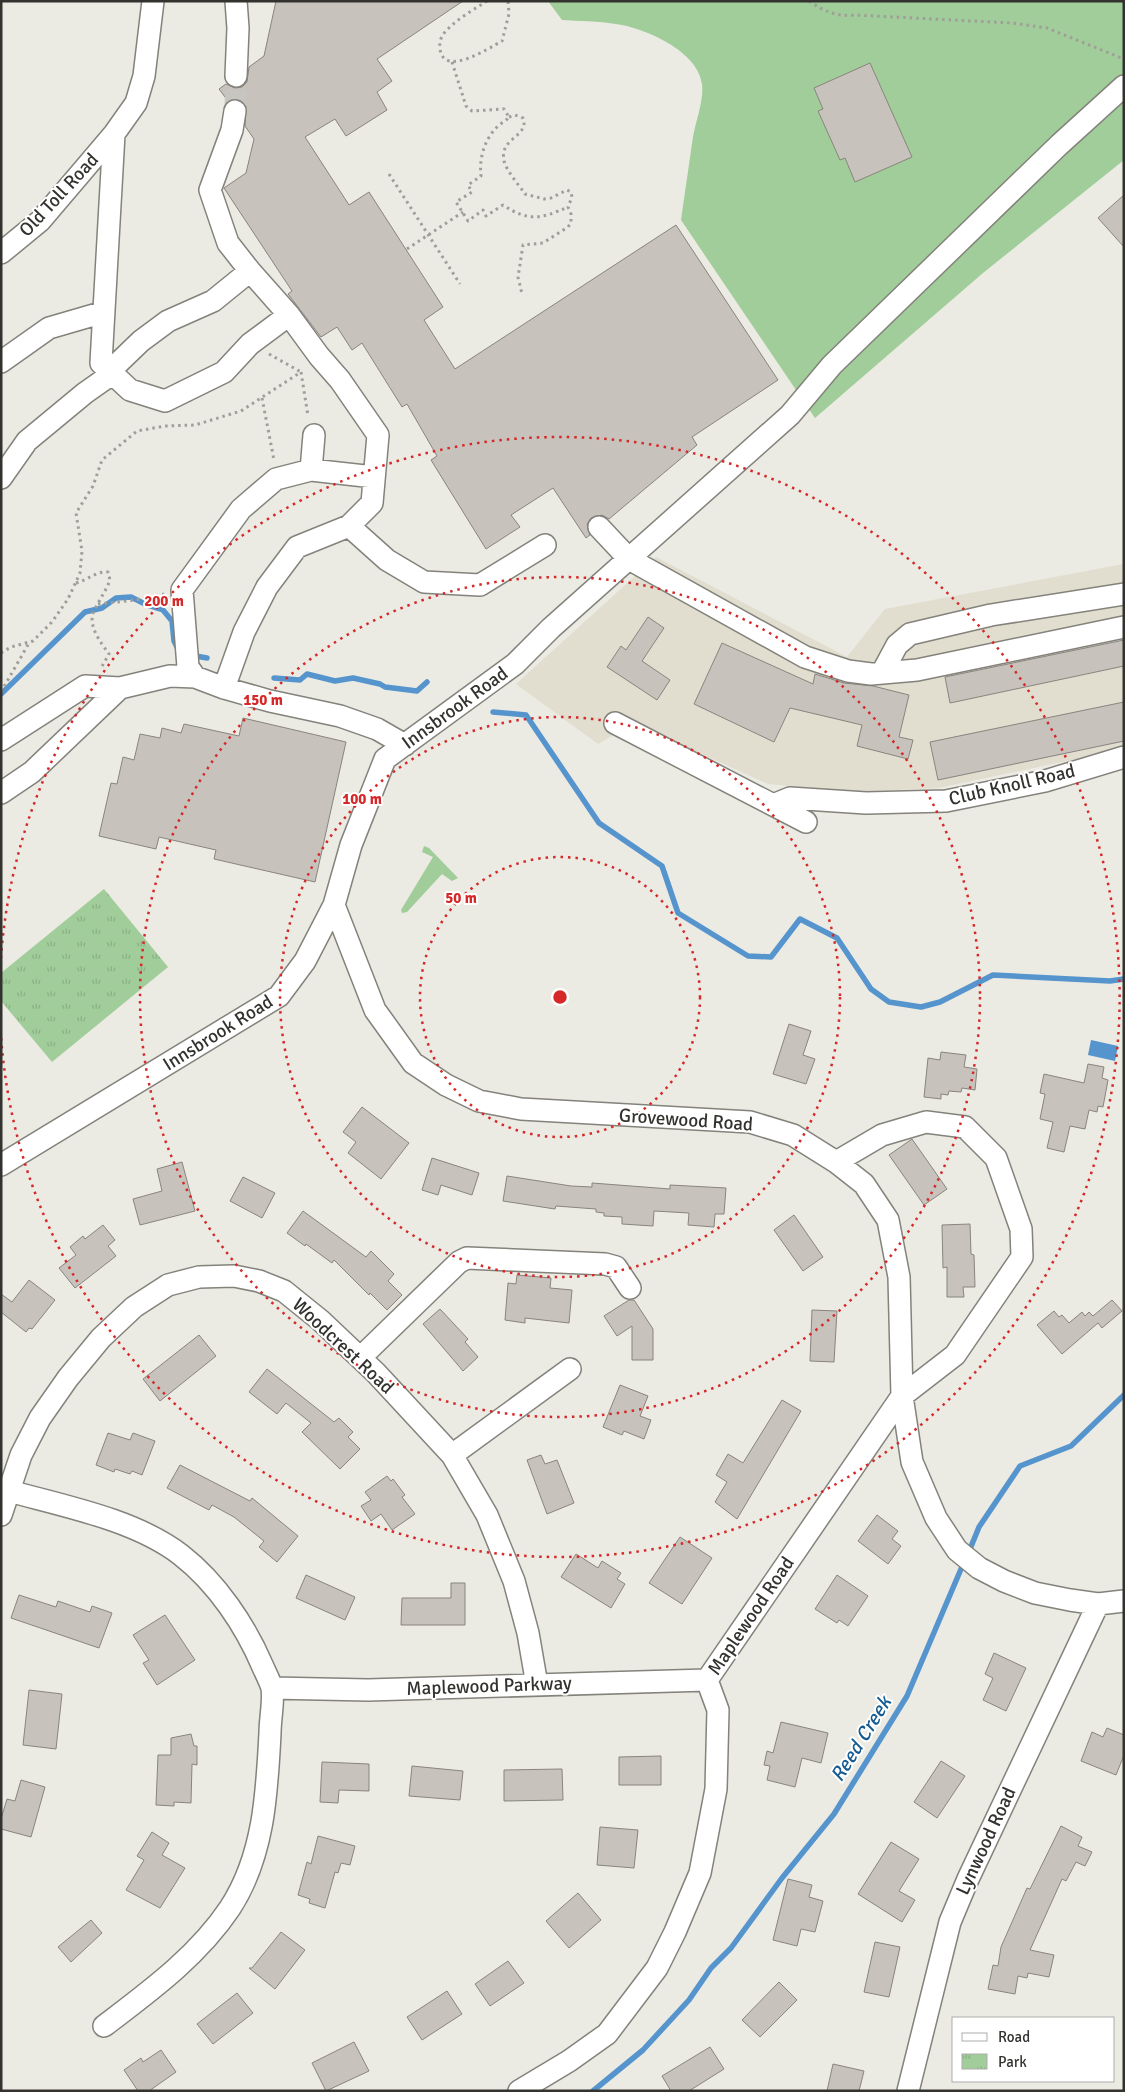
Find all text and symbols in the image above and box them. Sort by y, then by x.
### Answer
street label: Old Toll Road [14,148,104,242]
text: 200 m [144,592,184,610]
street label: Innsbrook Road [397,661,513,755]
text: 150 m [243,691,283,709]
street label: Club Knoll Road [947,759,1077,811]
text: 100 m [342,790,382,808]
text: 50 m [445,889,477,907]
centre of rings [551,988,569,1006]
street label: Innsbrook Road [158,990,278,1076]
street label: Grovewood Road [618,1103,754,1137]
street label: Woodcrest Road [287,1293,399,1399]
street label: Maplewood Road [703,1552,799,1680]
street label: Maplewood Parkway [406,1671,572,1701]
water label: Reed Creek [825,1690,898,1786]
street label: Lynwood Road [951,1783,1021,1899]
legend [952,2017,1115,2082]
text: Road [998,2028,1030,2046]
text: Park [998,2053,1027,2071]

